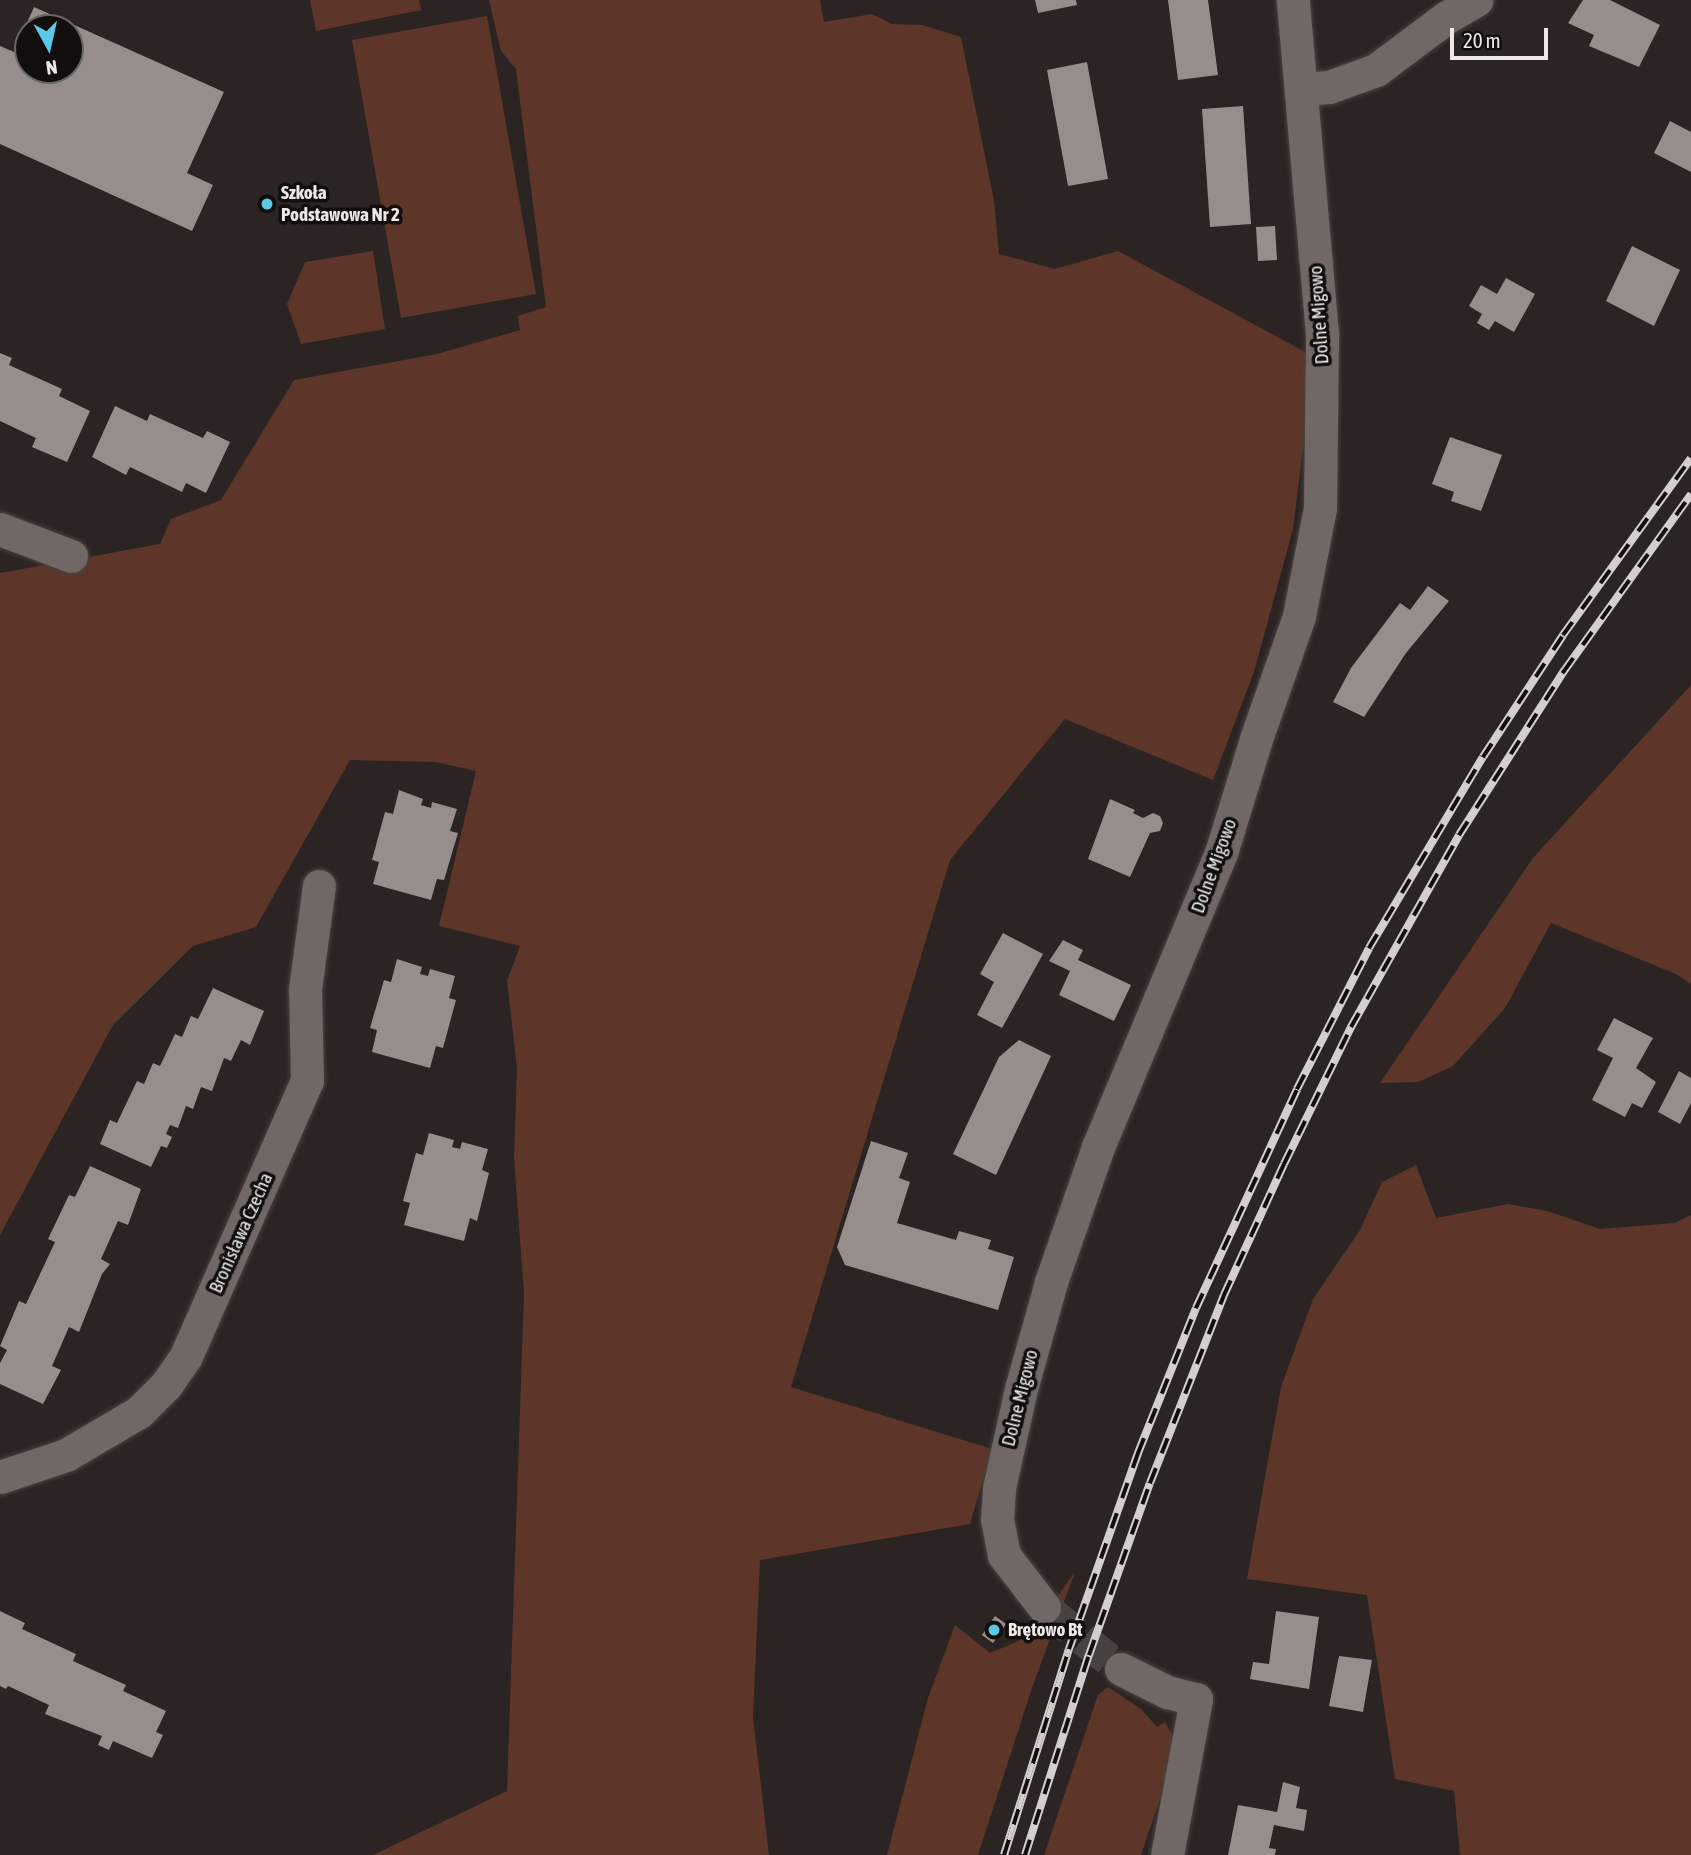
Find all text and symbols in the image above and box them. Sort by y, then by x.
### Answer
north arrow [14,14,84,84]
scale bar [1453,14,1551,58]
text: 20 m [1463,28,1501,52]
text: N [45,56,59,79]
place label: Szkoła Podstawowa Nr 2 [281,182,400,226]
marker: Szkoła Podstawowa Nr 2 [259,196,275,212]
street label: Dolne Migowo [1304,265,1334,365]
street label: Dolne Migowo [1186,816,1242,916]
street label: Bronisława Czecha [204,1169,278,1297]
street label: Dolne Migowo [997,1347,1043,1449]
place label: Brętowo Bt [1008,1619,1082,1641]
marker: Brętowo Bt [986,1622,1002,1638]

